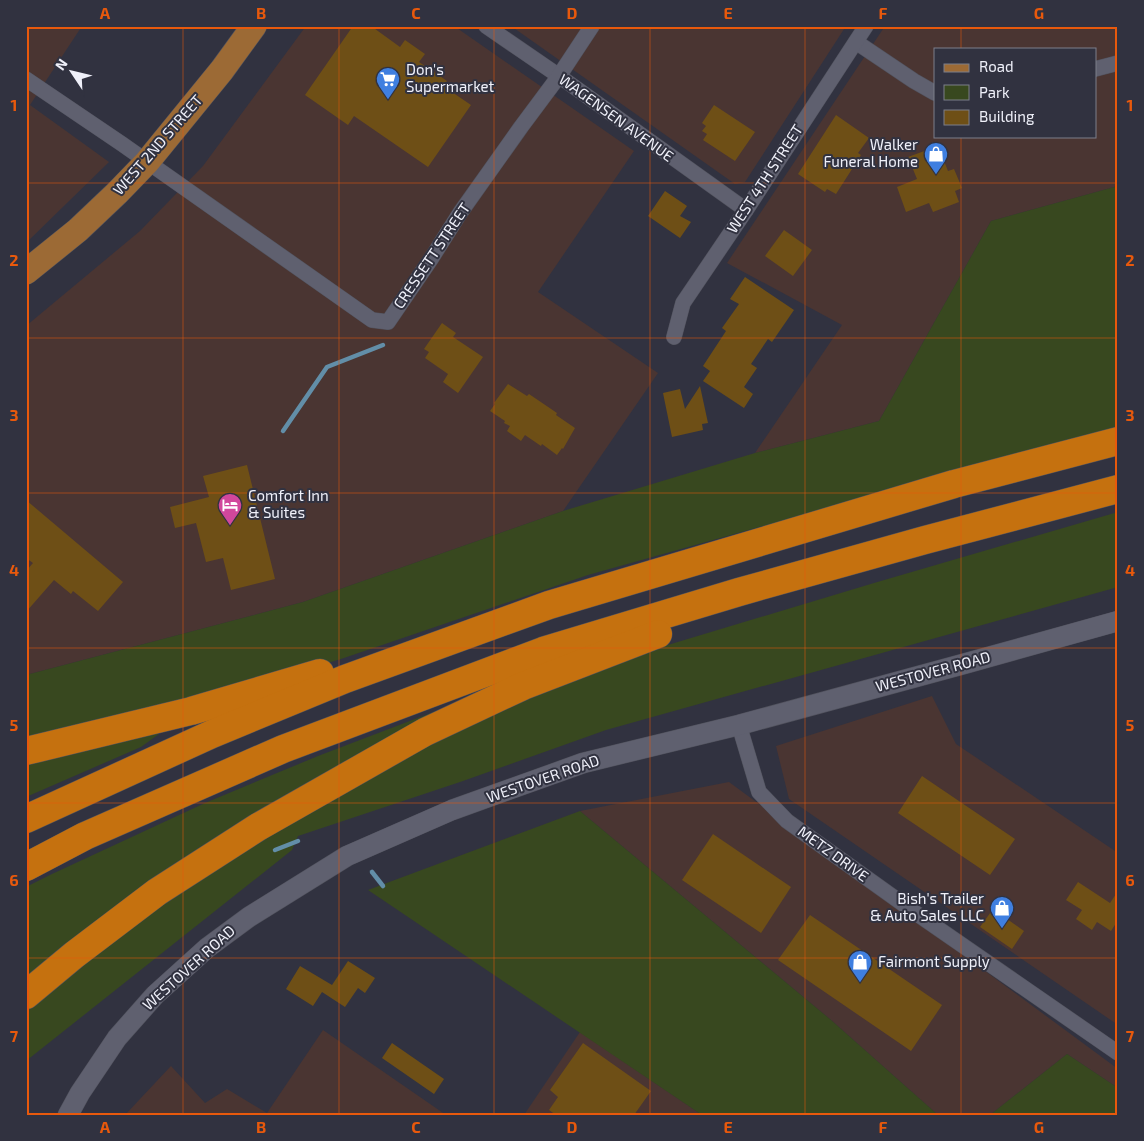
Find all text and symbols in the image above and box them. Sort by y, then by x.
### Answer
text: A [100,3,111,22]
text: B [256,3,266,22]
text: C [411,3,421,22]
text: D [567,3,578,22]
text: E [723,3,733,22]
text: F [879,3,888,22]
text: G [1034,3,1044,22]
north arrow [48,48,98,98]
legend [934,48,1096,138]
text: N [51,55,71,73]
text: Road [979,57,1014,75]
place label: Don's Supermarket [406,60,495,95]
supermarket icon: Don's Supermarket [375,66,401,100]
street label: WAGENSEN AVENUE [556,70,677,165]
text: Park [979,83,1010,101]
street label: WEST 2ND STREET [109,90,206,198]
text: 1 [11,95,17,114]
text: 1 [1127,95,1133,114]
text: Building [979,107,1035,125]
street label: WEST 4TH STREET [722,121,806,236]
place label: Walker Funeral Home [823,135,918,170]
shop icon: Walker Funeral Home [923,141,949,175]
street label: CRESSETT STREET [389,199,473,312]
text: 2 [9,250,19,269]
text: 2 [1125,250,1135,269]
text: 3 [9,405,19,424]
text: 3 [1125,405,1135,424]
place label: Comfort Inn & Suites [248,486,329,521]
hotel icon: Comfort Inn & Suites [217,492,243,526]
text: 4 [9,560,19,579]
text: 4 [1125,560,1135,579]
street label: WESTOVER ROAD [873,647,992,695]
text: 5 [10,715,19,734]
text: 5 [1126,715,1135,734]
street label: WESTOVER ROAD [484,750,601,806]
street label: METZ DRIVE [795,822,872,885]
text: 6 [9,870,19,889]
text: 6 [1125,870,1135,889]
place label: Bish's Trailer & Auto Sales LLC [870,889,984,924]
shop icon: Bish's Trailer & Auto Sales LLC [989,895,1015,929]
street label: WESTOVER ROAD [138,921,238,1013]
shop icon: Fairmont Supply [847,949,873,983]
place label: Fairmont Supply [878,952,990,970]
text: 7 [10,1026,19,1045]
text: 7 [1126,1026,1135,1045]
text: A [100,1117,111,1136]
text: B [256,1117,266,1136]
text: C [411,1117,421,1136]
text: D [567,1117,578,1136]
text: E [723,1117,733,1136]
text: F [879,1117,888,1136]
text: G [1034,1117,1044,1136]

